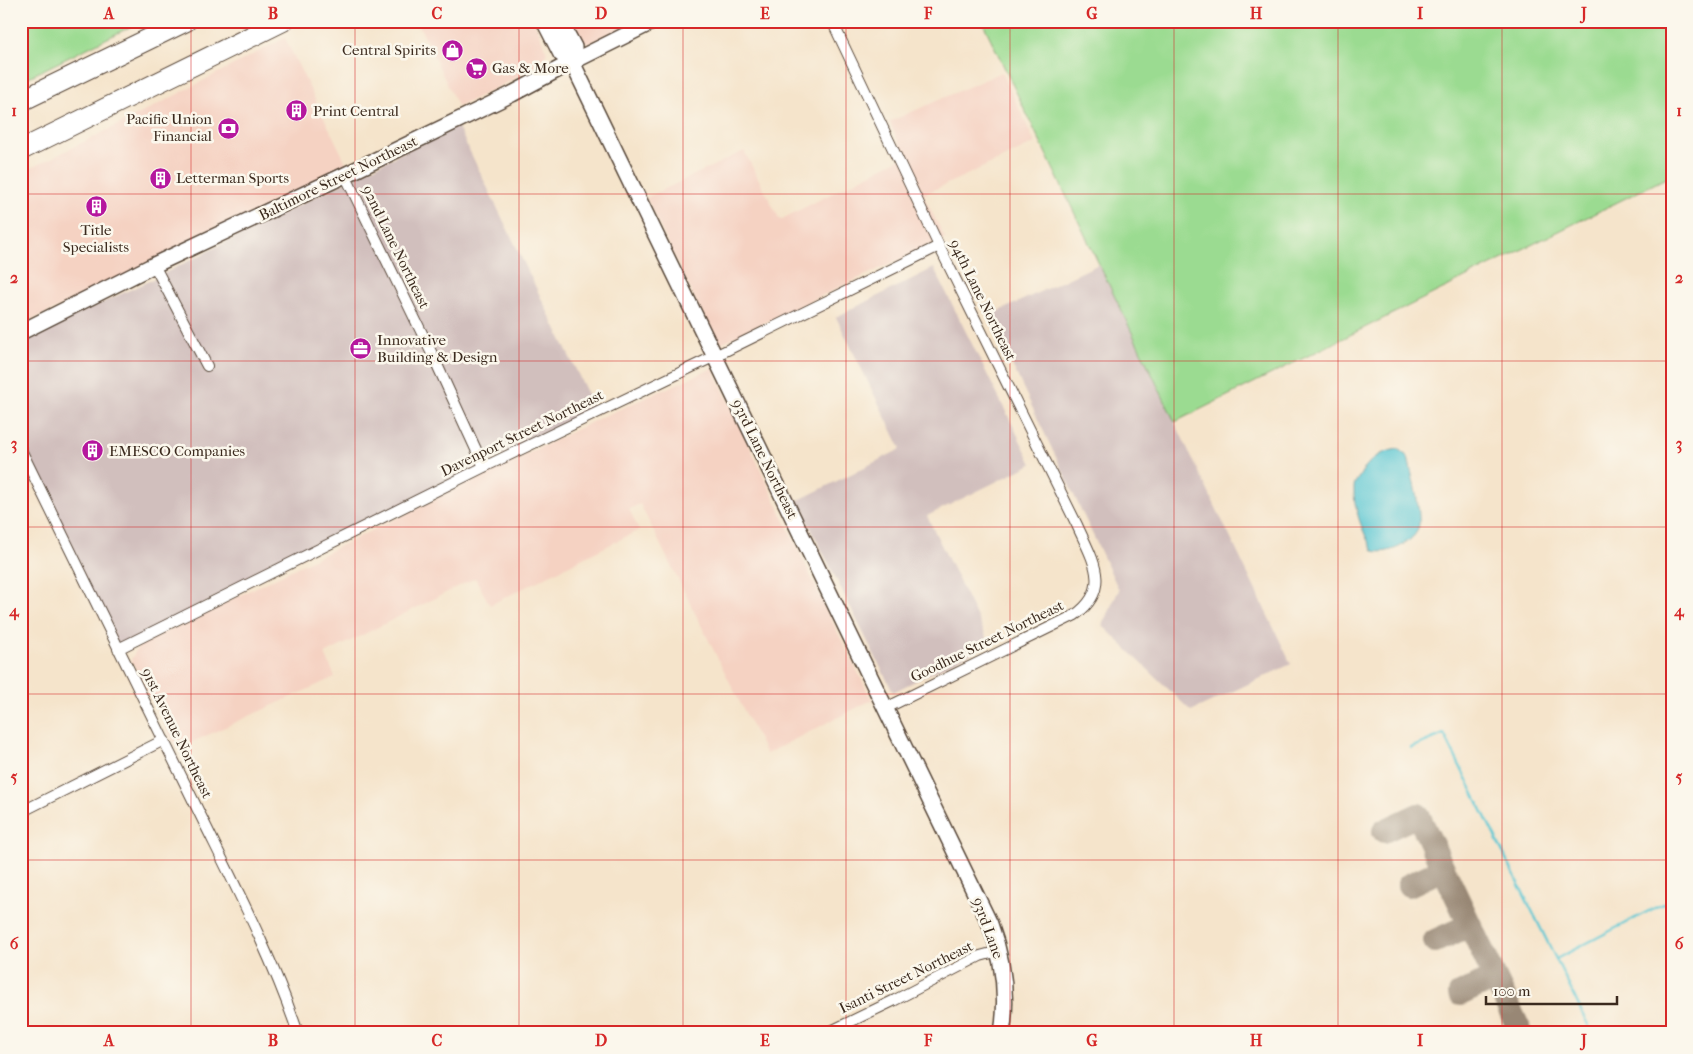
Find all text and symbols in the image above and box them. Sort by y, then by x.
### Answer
text: A [103,4,115,23]
text: B [268,4,278,23]
text: C [432,4,443,23]
text: D [595,4,607,23]
text: E [760,4,770,23]
text: F [923,4,933,23]
text: G [1086,4,1098,23]
text: H [1250,4,1263,23]
text: I [1417,4,1424,23]
text: J [1579,4,1587,24]
shop icon: Central Spirits [440,38,464,62]
place label: Central Spirits [342,41,436,59]
supermarket icon: Gas & More [464,56,488,80]
place label: Gas & More [492,59,569,77]
building icon: Print Central [285,99,309,123]
text: 1 [11,101,17,120]
text: 1 [1676,101,1682,120]
place label: Print Central [313,102,399,120]
place label: Pacific Union Financial [126,110,212,145]
bank icon: Pacific Union Financial [216,116,240,140]
street label: Baltimore Street Northeast [256,131,421,224]
building icon: Letterman Sports [148,166,172,190]
place label: Letterman Sports [176,169,290,187]
street label: 92nd Lane Northeast [358,182,434,312]
building icon: Title Specialists [84,195,108,219]
place label: Title Specialists [63,221,130,256]
street label: 94th Lane Northeast [946,236,1020,364]
text: 2 [10,268,18,287]
text: 2 [1675,268,1683,287]
place label: Innovative Building & Design [377,331,498,366]
office icon: Innovative Building & Design [349,337,373,361]
street label: Davenport Street Northeast [438,385,607,480]
street label: 93rd Lane Northeast [728,396,802,522]
text: 3 [11,434,17,454]
text: 3 [1676,434,1682,454]
building icon: EMESCO Companies [81,439,105,463]
place label: EMESCO Companies [109,442,246,460]
street label: Goodhue Street Northeast [908,596,1067,686]
text: 4 [8,601,20,621]
text: 4 [1673,601,1685,621]
street label: 91st Avenue Northeast [138,665,217,802]
text: 5 [11,767,18,786]
text: 5 [1676,767,1683,786]
street label: 93rd Lane [969,895,1008,962]
text: 6 [10,934,19,953]
text: 6 [1675,934,1684,953]
street label: Isanti Street Northeast [836,936,976,1017]
scale bar [1486,974,1617,1006]
text: 100 m [1493,982,1531,1000]
text: A [103,1031,115,1050]
text: B [268,1031,278,1050]
text: C [432,1031,443,1050]
text: D [595,1031,607,1050]
text: E [760,1031,770,1050]
text: F [923,1031,933,1050]
text: G [1086,1031,1098,1050]
text: H [1250,1031,1263,1050]
text: I [1417,1031,1424,1050]
text: J [1579,1031,1587,1051]

